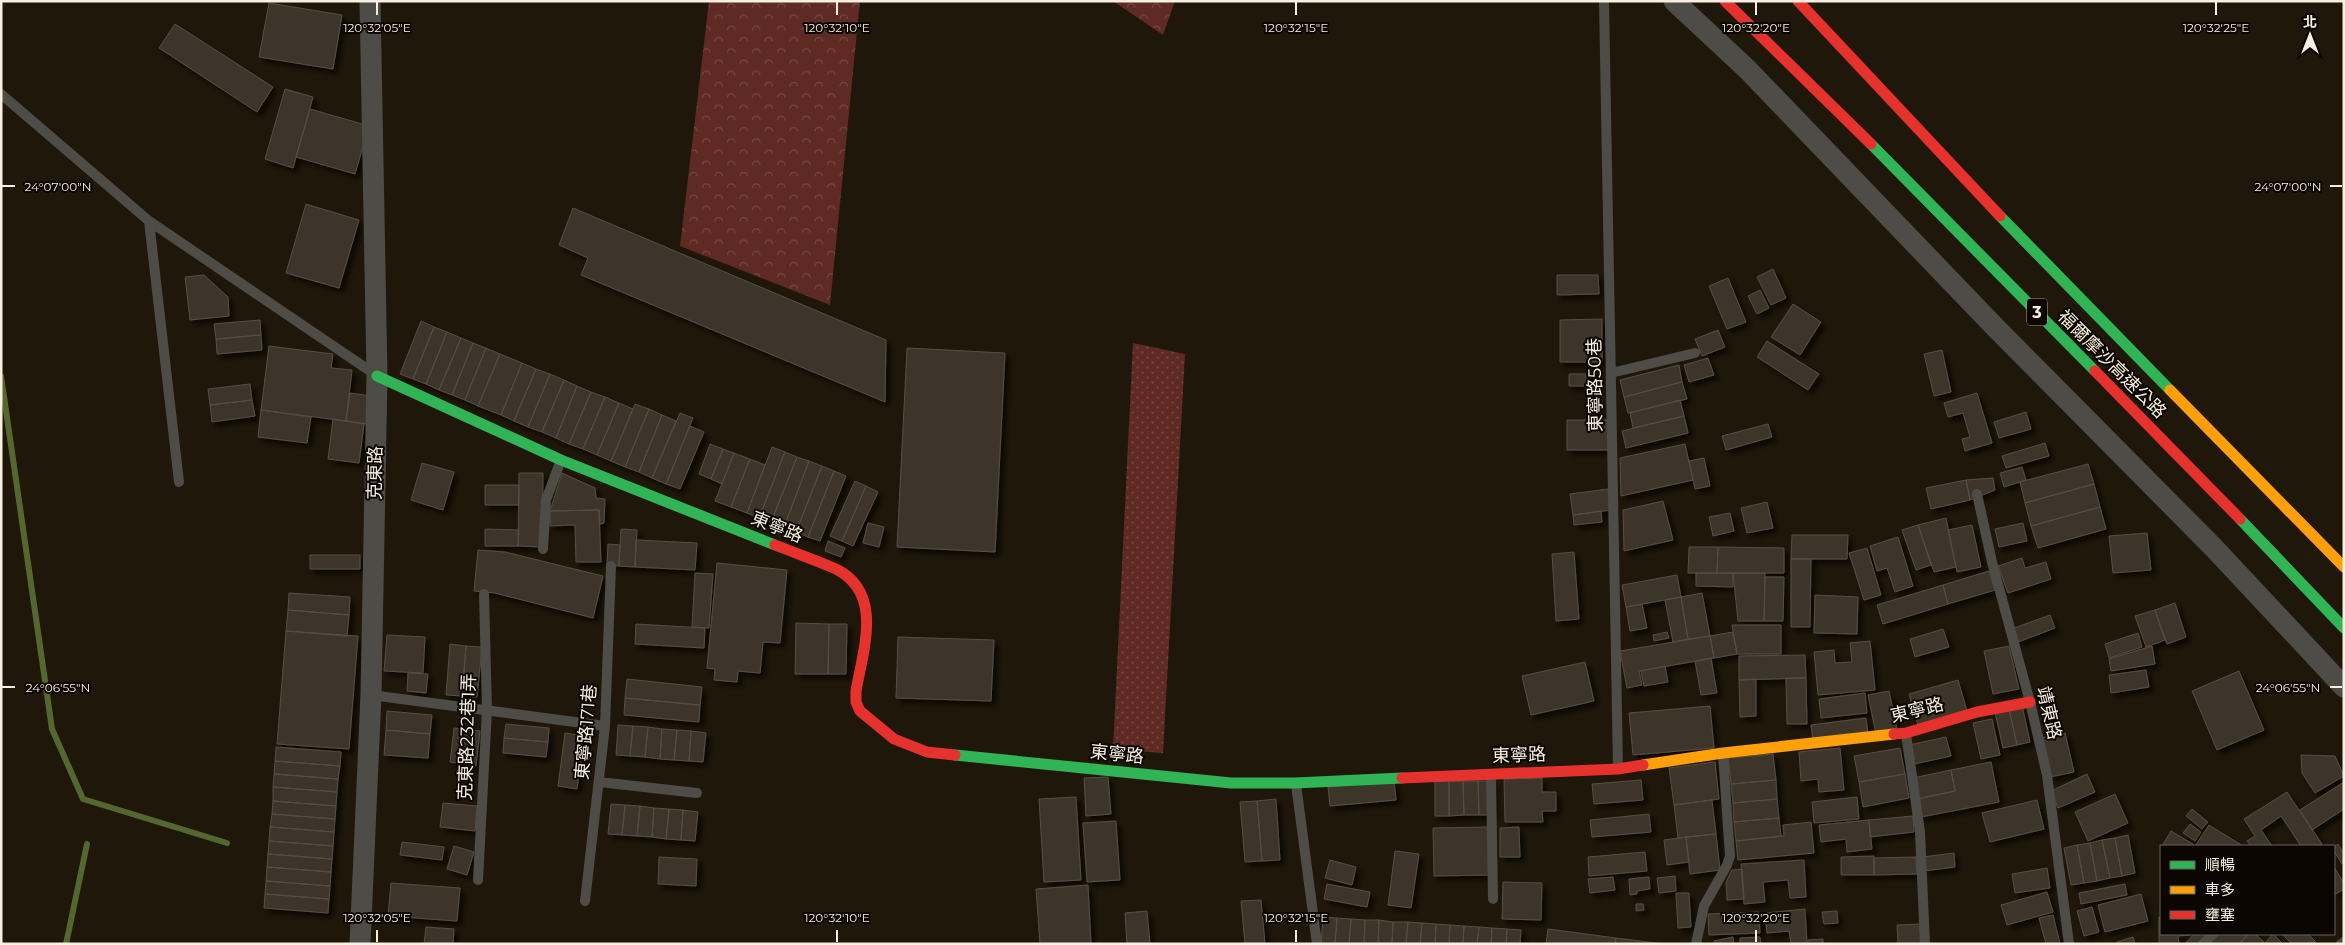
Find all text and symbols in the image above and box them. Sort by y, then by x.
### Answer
north arrow [2285,10,2335,60]
text: 北 [2303,13,2317,31]
text: 120°32'05"E [343,20,411,35]
text: 120°32'10"E [804,20,870,35]
text: 120°32'15"E [1264,20,1328,35]
text: 120°32'20"E [1722,20,1790,35]
text: 120°32'25"E [2183,20,2249,35]
text: 24°07'00"N [24,179,92,194]
text: 24°07'00"N [2254,179,2322,194]
road number: 3 [2027,298,2047,326]
street label: 福爾摩沙高速公路 [2053,305,2171,423]
street label: 東寧路50巷 [1583,338,1607,432]
street label: 克東路 [364,446,386,500]
street label: 東寧路 [748,507,806,547]
street label: 克東路232巷1弄 [454,673,480,801]
text: 24°06'55"N [26,680,90,695]
text: 24°06'55"N [2256,680,2320,695]
street label: 東寧路171巷 [571,683,601,781]
street label: 靖東路 [2032,684,2066,742]
street label: 東寧路 [1888,693,1946,727]
street label: 東寧路 [1089,740,1145,768]
street label: 東寧路 [1492,743,1546,767]
legend [2160,845,2335,935]
text: 順暢 [2205,855,2235,874]
text: 車多 [2205,880,2235,899]
text: 壅塞 [2205,905,2235,924]
text: 120°32'05"E [343,910,411,925]
text: 120°32'10"E [804,910,870,925]
text: 120°32'15"E [1264,910,1328,925]
text: 120°32'20"E [1722,910,1790,925]

